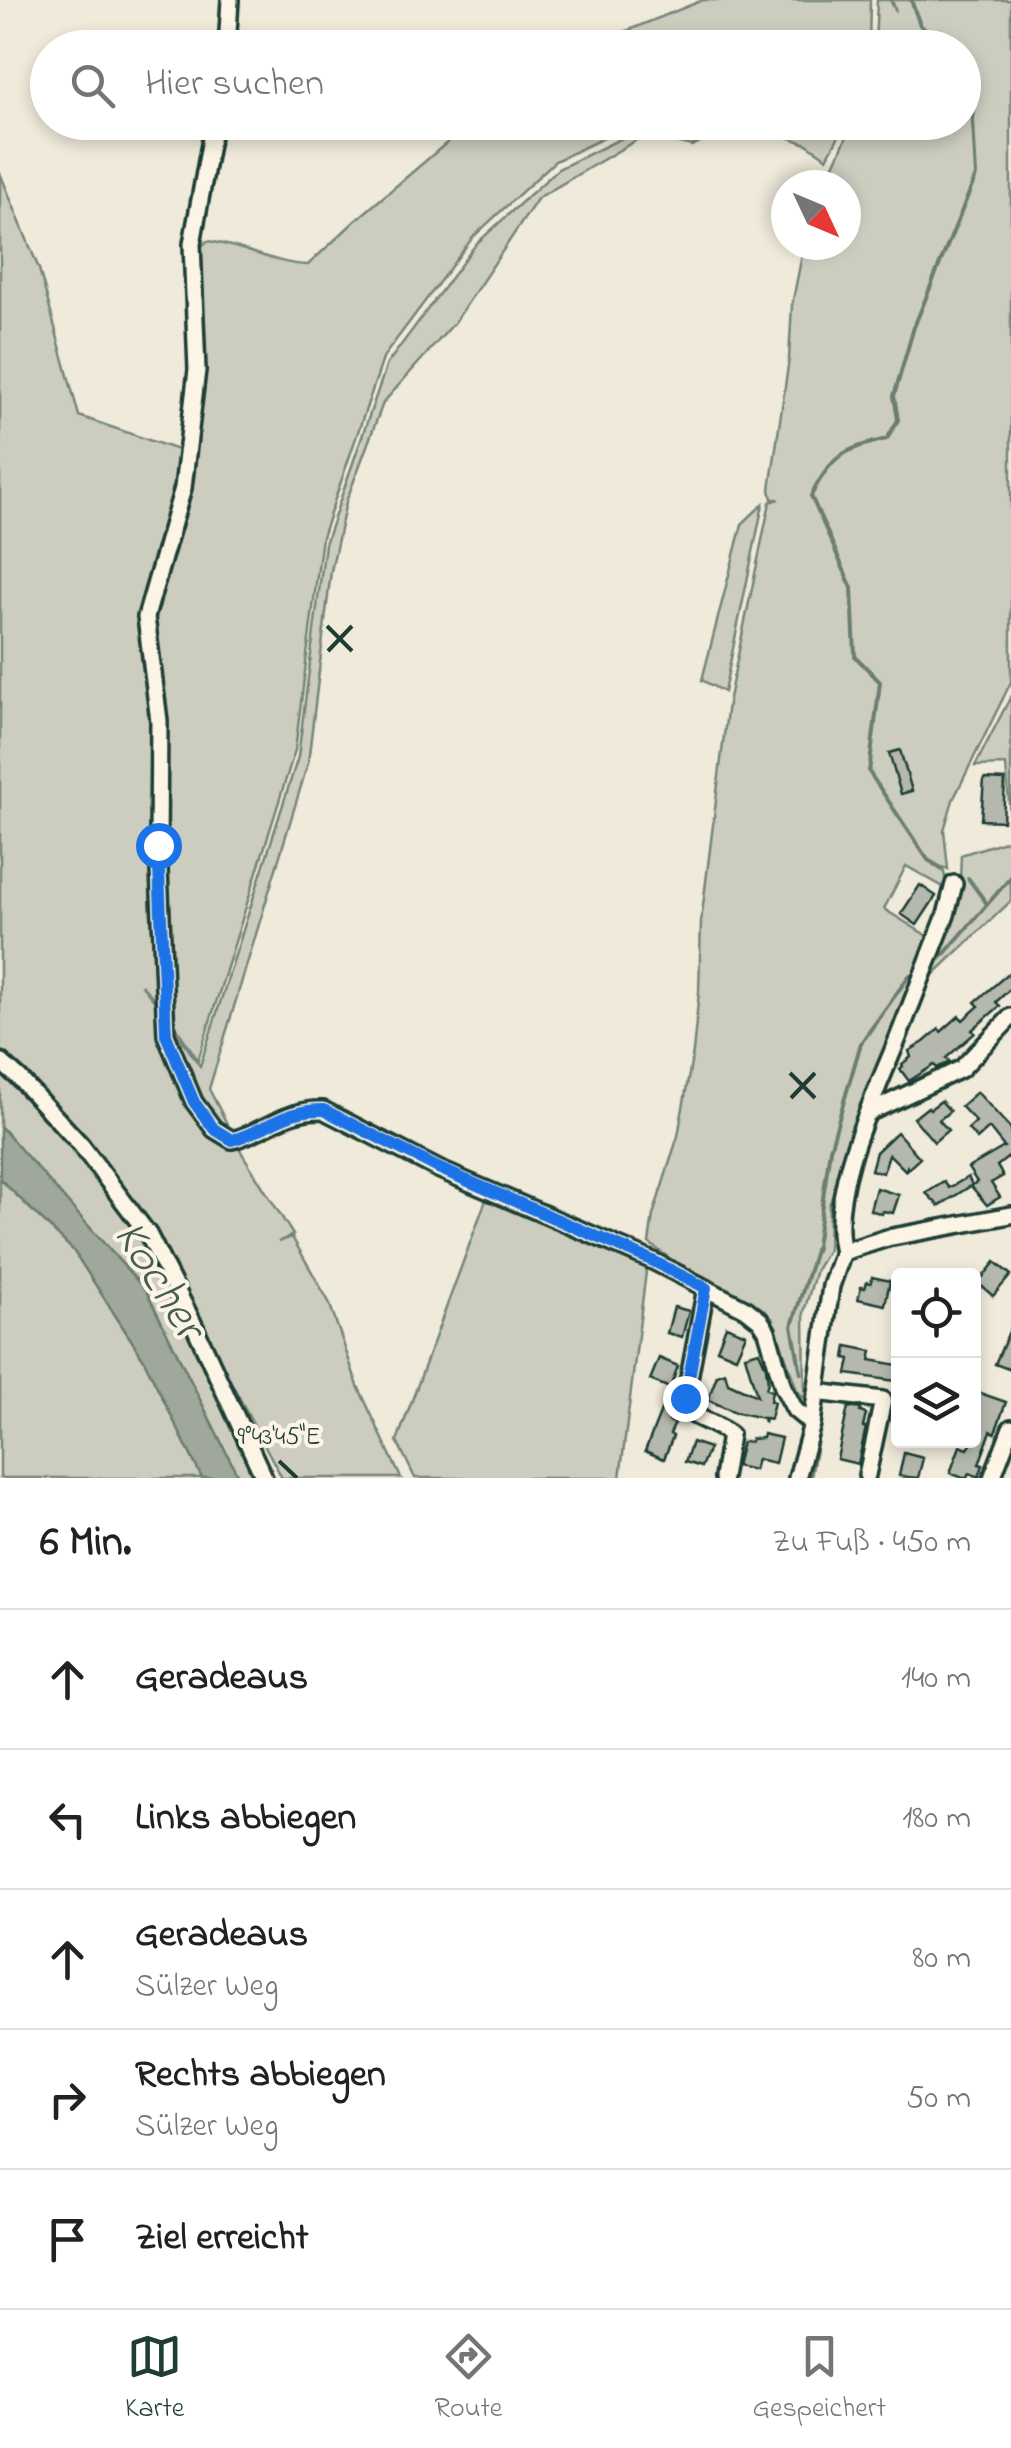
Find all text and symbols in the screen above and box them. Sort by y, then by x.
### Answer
search box [30,30,981,140]
text: Hier suchen [145,57,324,113]
icon: search [65,58,120,113]
north arrow [771,170,861,260]
route start [136,823,182,869]
water label: Kocher [94,1208,224,1358]
map controls [891,1268,981,1448]
button: locate [891,1268,981,1358]
button: layers [891,1358,981,1448]
route end [663,1376,709,1422]
text: 9°43'45"E [237,1420,321,1456]
text: 6 Min. [40,1513,131,1574]
text: Zu Fuß · 450 m [772,1520,971,1567]
text: Geradeaus [135,1651,308,1707]
icon: ahead [40,1652,95,1707]
text: 140 m [901,1656,971,1703]
text: Links abbiegen [135,1791,356,1847]
icon: left [40,1792,95,1847]
text: 180 m [902,1796,971,1843]
text: Geradeaus [135,1908,308,1964]
icon: ahead [40,1932,95,1987]
text: 80 m [912,1936,971,1983]
text: Sülzer Weg [135,1964,278,2011]
text: Rechts abbiegen [135,2048,386,2104]
icon: right [40,2072,95,2127]
text: 50 m [906,2076,971,2123]
text: Sülzer Weg [135,2104,278,2151]
text: Ziel erreicht [135,2211,308,2267]
icon: arrive [40,2212,95,2267]
tab: Karte [125,2329,184,2430]
tab: Route [434,2329,502,2430]
tab: Gespeichert [752,2329,886,2430]

